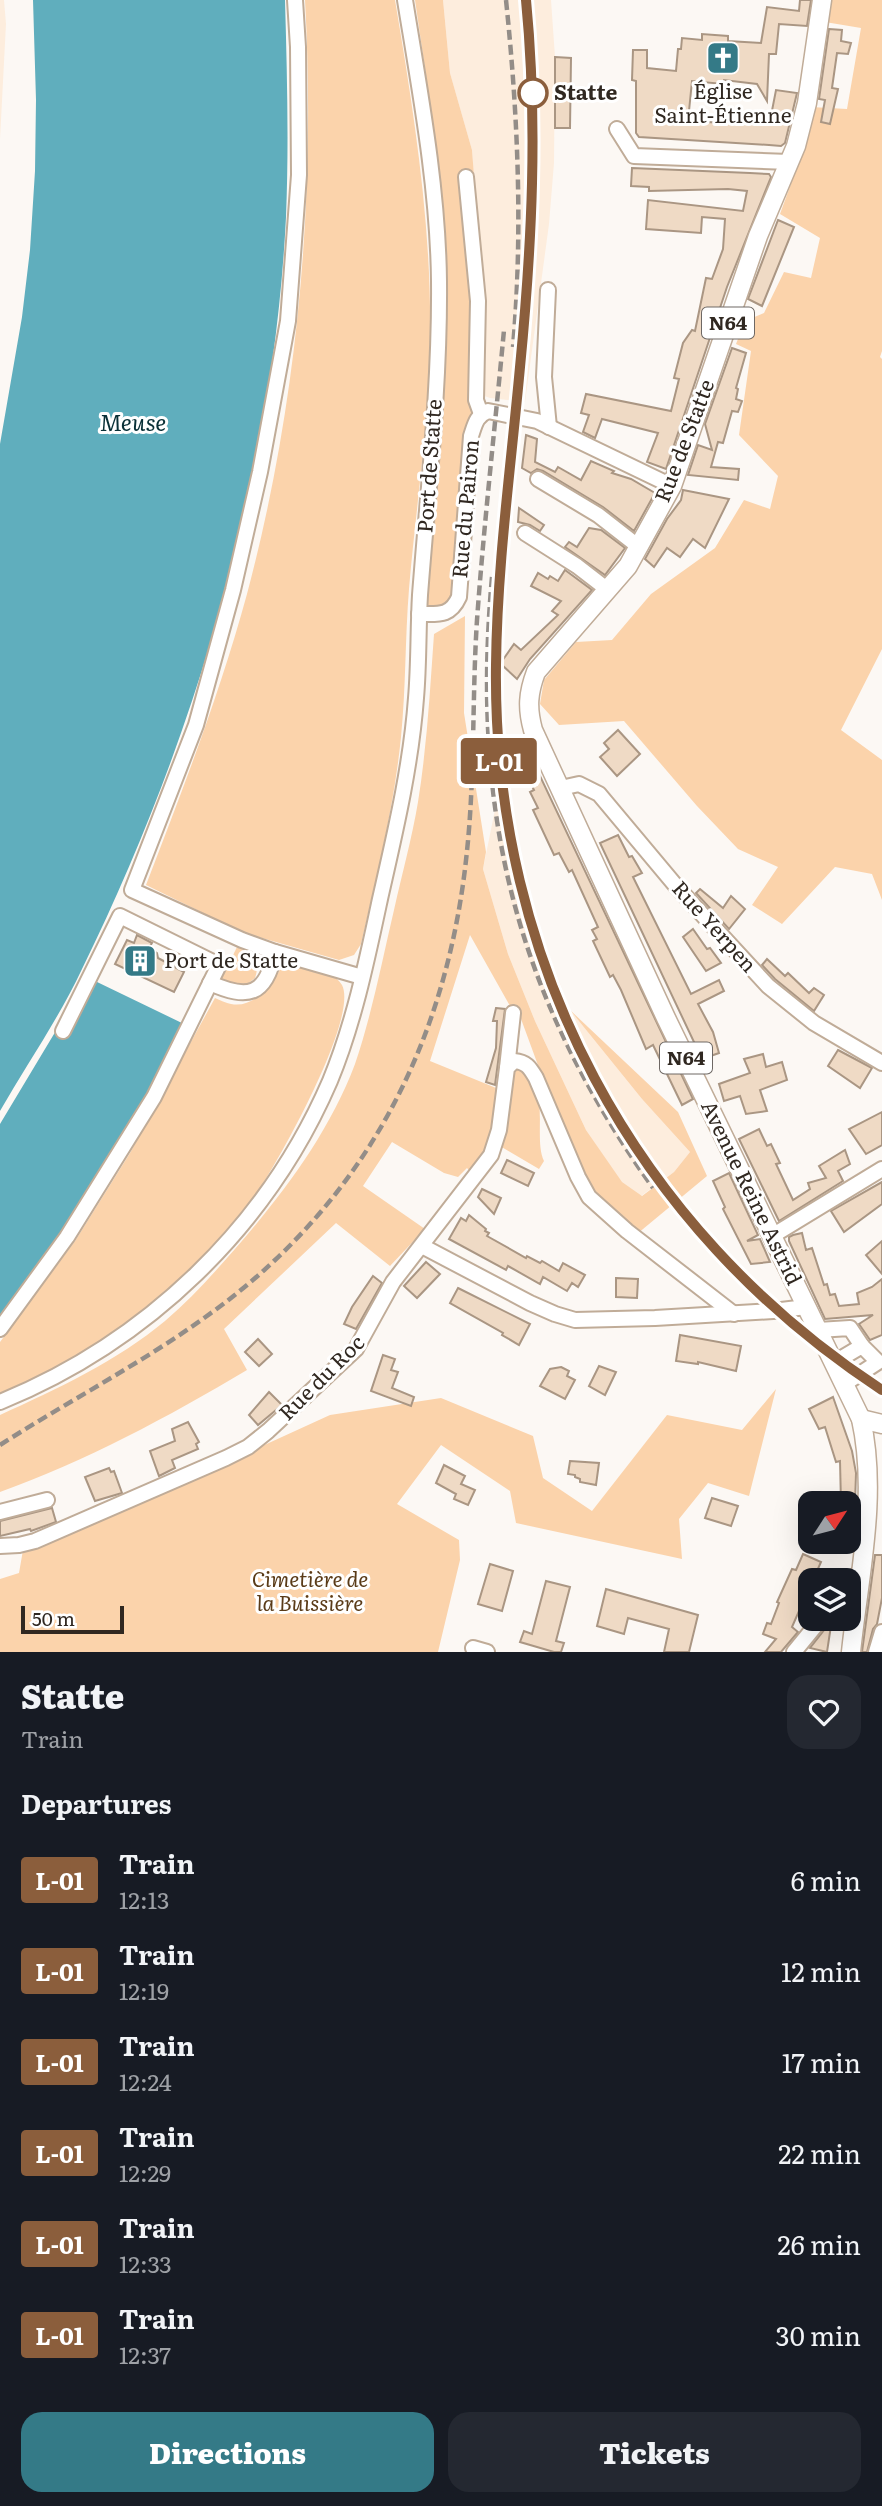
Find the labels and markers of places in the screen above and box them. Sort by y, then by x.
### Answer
church icon: Église Saint-Étienne [704,39,742,77]
place label: Église Saint-Étienne [654,74,792,129]
place label: Statte [554,75,617,106]
marker: Statte [518,78,548,108]
building icon: Port de Statte [121,942,159,980]
place label: Port de Statte [164,943,298,974]

